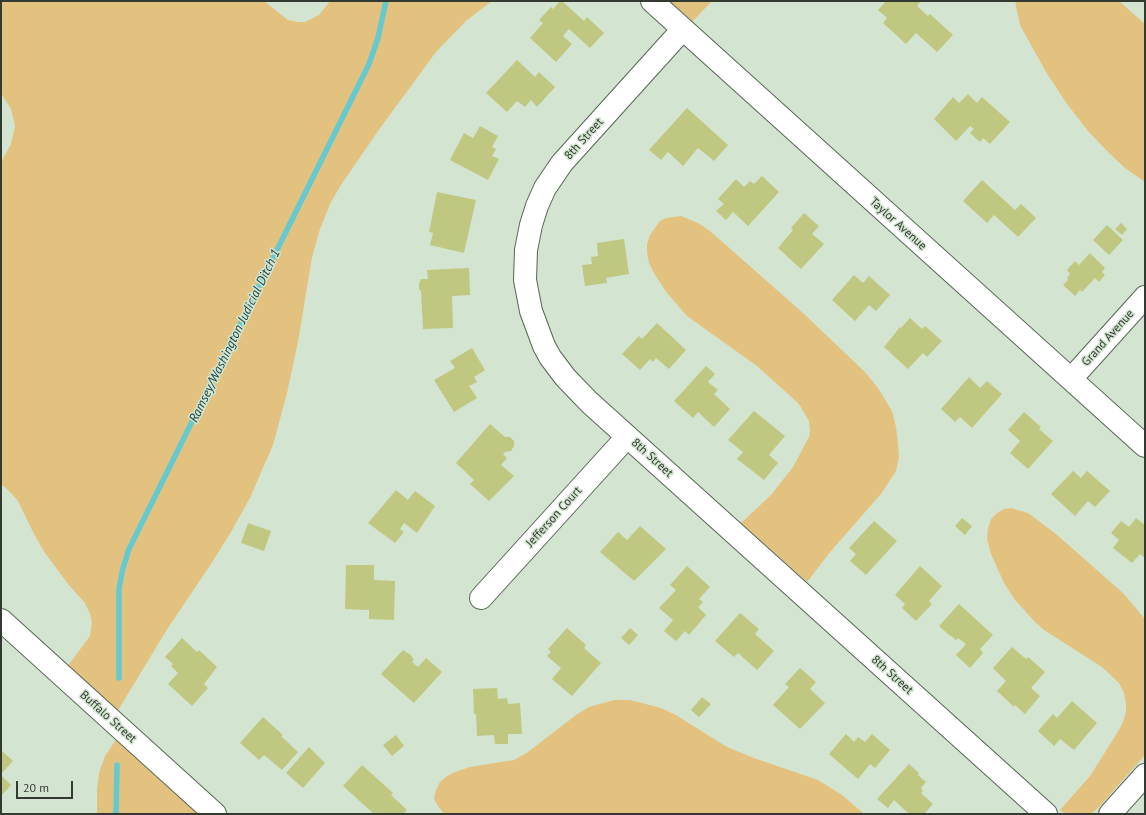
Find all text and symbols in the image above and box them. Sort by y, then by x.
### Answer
street label: 8th Street [562,115,606,163]
street label: Taylor Avenue [867,195,929,253]
water label: Ramsey/Washington Judicial Ditch 1 [186,247,284,425]
street label: Grand Avenue [1079,307,1137,369]
street label: 8th Street [628,436,676,480]
street label: Jefferson Court [523,484,585,550]
street label: 8th Street [868,653,916,697]
street label: Buffalo Street [77,688,139,746]
scale bar [18,773,75,799]
text: 20 m [23,780,49,795]

